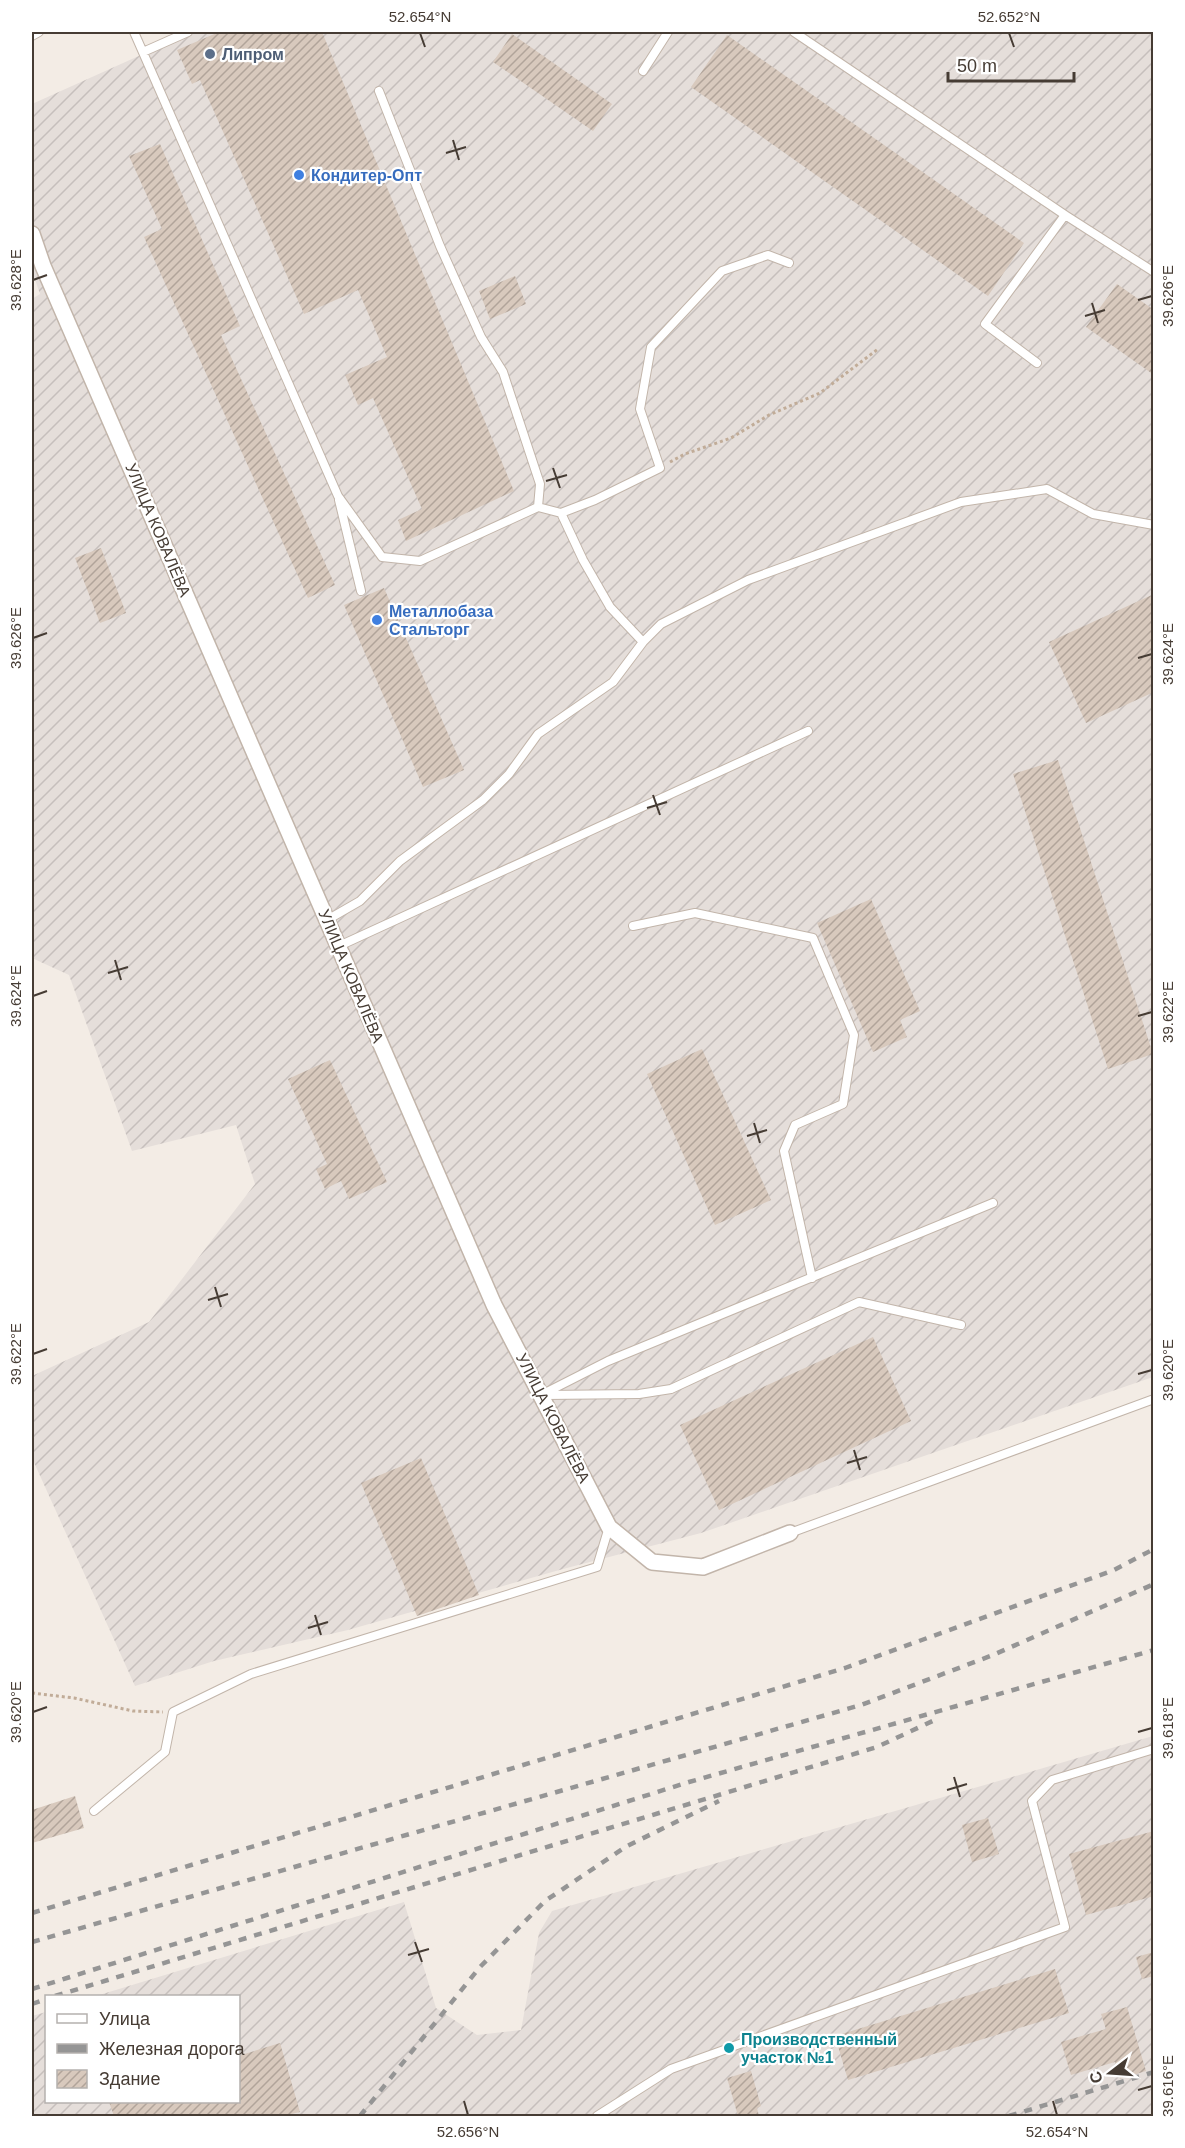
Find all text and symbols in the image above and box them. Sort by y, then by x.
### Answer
text: 52.654°N [389,8,451,25]
text: 52.652°N [978,8,1040,25]
scale bar [948,45,1074,83]
place label: Липром [222,46,284,63]
marker: Липром [203,47,217,61]
text: 50 m [957,56,997,76]
place label: Кондитер-Опт [311,167,422,184]
marker: Кондитер-Опт [292,168,306,182]
text: 39.628°E [7,249,24,311]
text: 39.626°E [1159,265,1176,327]
street label: УЛИЦА КОВАЛЁВА [122,461,194,600]
place label: Металлобаза Стальторг [389,603,493,638]
text: 39.626°E [7,607,24,669]
marker: Металлобаза Стальторг [370,613,384,627]
text: 39.624°E [1159,623,1176,685]
street label: УЛИЦА КОВАЛЁВА [315,907,387,1046]
text: 39.624°E [7,965,24,1027]
text: 39.622°E [1159,981,1176,1043]
text: 39.622°E [7,1323,24,1385]
text: 39.620°E [1159,1339,1176,1401]
street label: УЛИЦА КОВАЛЁВА [513,1350,593,1486]
text: 39.620°E [7,1681,24,1743]
text: 39.618°E [1159,1697,1176,1759]
legend [45,1995,240,2103]
text: Улица [99,2009,151,2029]
place label: Производственный участок №1 [741,2031,897,2066]
text: Железная дорога [99,2039,246,2059]
marker: Производственный участок №1 [722,2041,736,2055]
north arrow [1080,2043,1140,2103]
text: 39.616°E [1159,2055,1176,2117]
text: Здание [99,2069,160,2089]
text: С [1086,2069,1106,2085]
text: 52.656°N [437,2123,499,2140]
text: 52.654°N [1026,2123,1088,2140]

